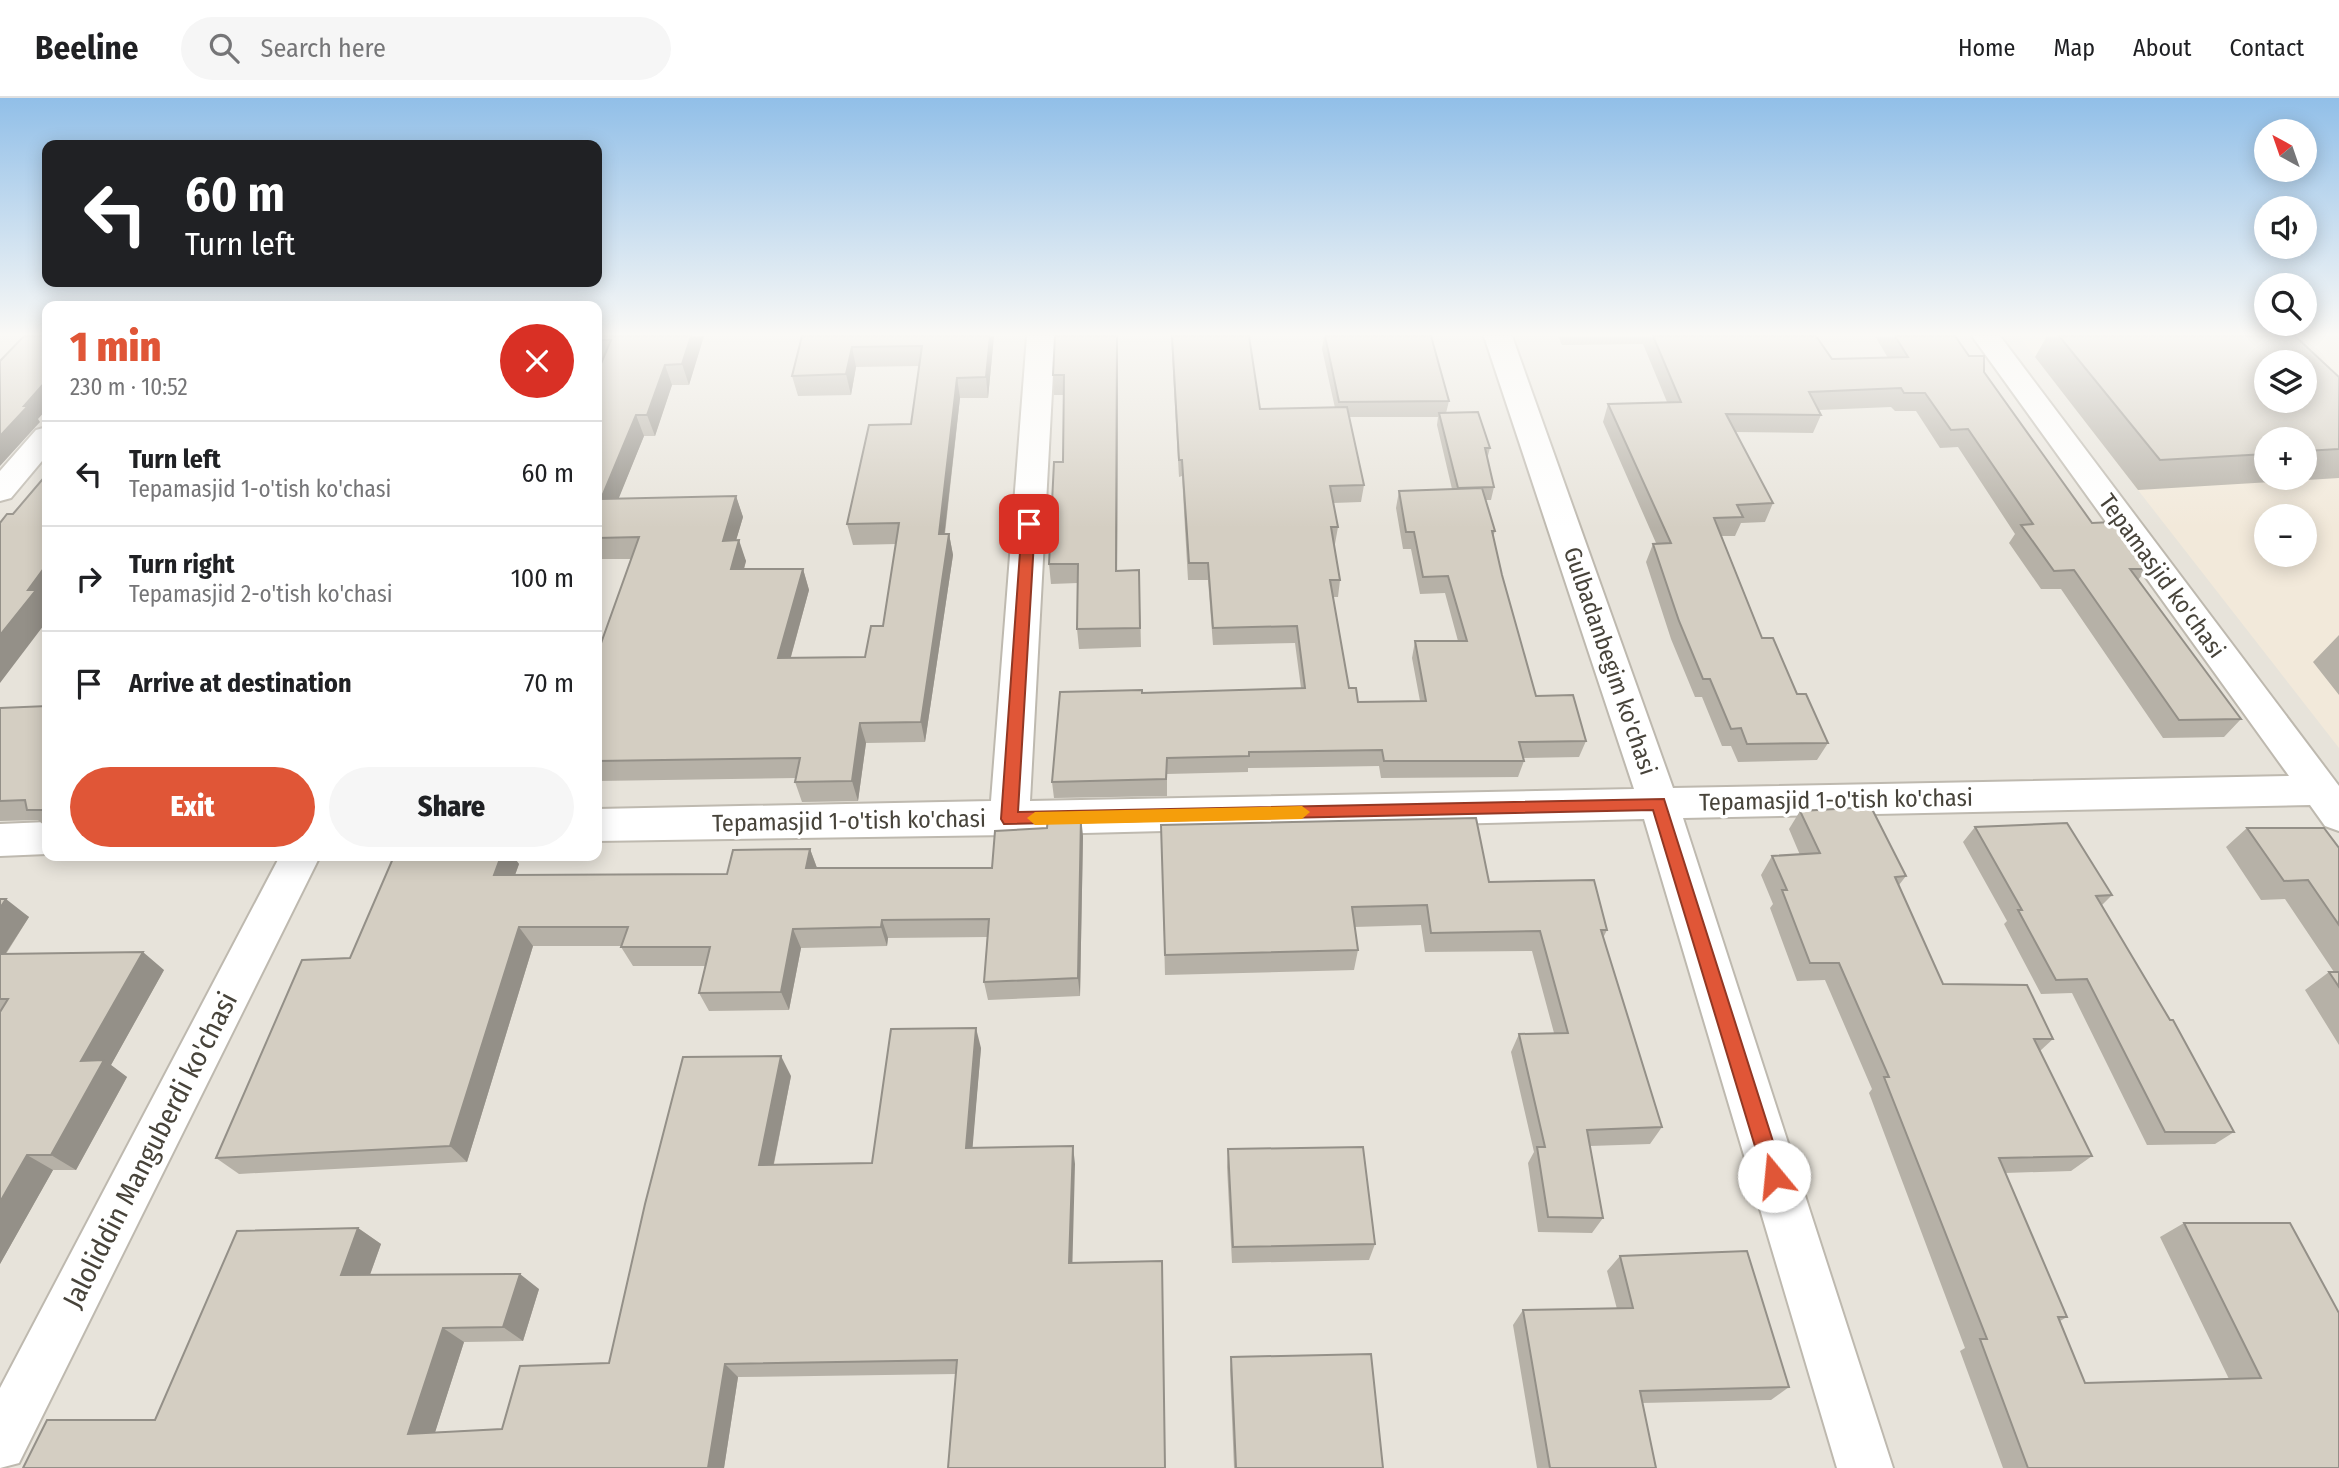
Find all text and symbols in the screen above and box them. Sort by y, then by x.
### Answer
search box [181,17,671,80]
text: Beeline [35,28,139,68]
icon: search [205,29,243,67]
text: Search here [261,33,386,64]
text: Home [1958,34,2015,62]
text: Map [2053,34,2095,62]
text: About [2133,34,2191,62]
text: Contact [2229,34,2304,62]
north arrow [2254,119,2317,182]
map controls [2254,119,2317,567]
text: 60 m [185,165,285,224]
icon: left [70,168,161,259]
button: sound [2254,196,2317,259]
text: Turn left [185,225,295,263]
button: search [2254,273,2317,336]
text: 1 min [70,322,161,372]
button: close [500,324,574,398]
button: layers [2254,350,2317,413]
text: 230 m · 10:52 [70,373,188,401]
button: + [2254,427,2317,490]
text: Turn left [129,444,221,475]
icon: left [70,455,108,493]
text: 60 m [521,458,574,489]
text: Tepamasjid 1-o'tish ko'chasi [129,475,391,503]
street label: Tepamasjid ko'chasi [2093,489,2231,663]
pin [999,494,1059,554]
button: − [2254,504,2317,567]
icon: arrive [1010,505,1048,543]
street label: Gulbadanbegim ko'chasi [1558,543,1662,779]
text: Turn right [129,549,235,580]
icon: right [70,560,108,598]
text: 100 m [511,563,574,594]
text: Tepamasjid 2-o'tish ko'chasi [129,580,393,608]
icon: arrive [70,665,108,703]
text: Arrive at destination [129,668,352,699]
text: 70 m [524,668,574,699]
button: Exit [70,767,315,847]
button: Share [329,767,574,847]
street label: Tepamasjid 1-o'tish ko'chasi [1699,784,1973,816]
street label: Tepamasjid 1-o'tish ko'chasi [712,805,986,837]
street label: Jaloliddin Manguberdi ko'chasi [56,987,244,1313]
position arrow [1737,1139,1811,1213]

